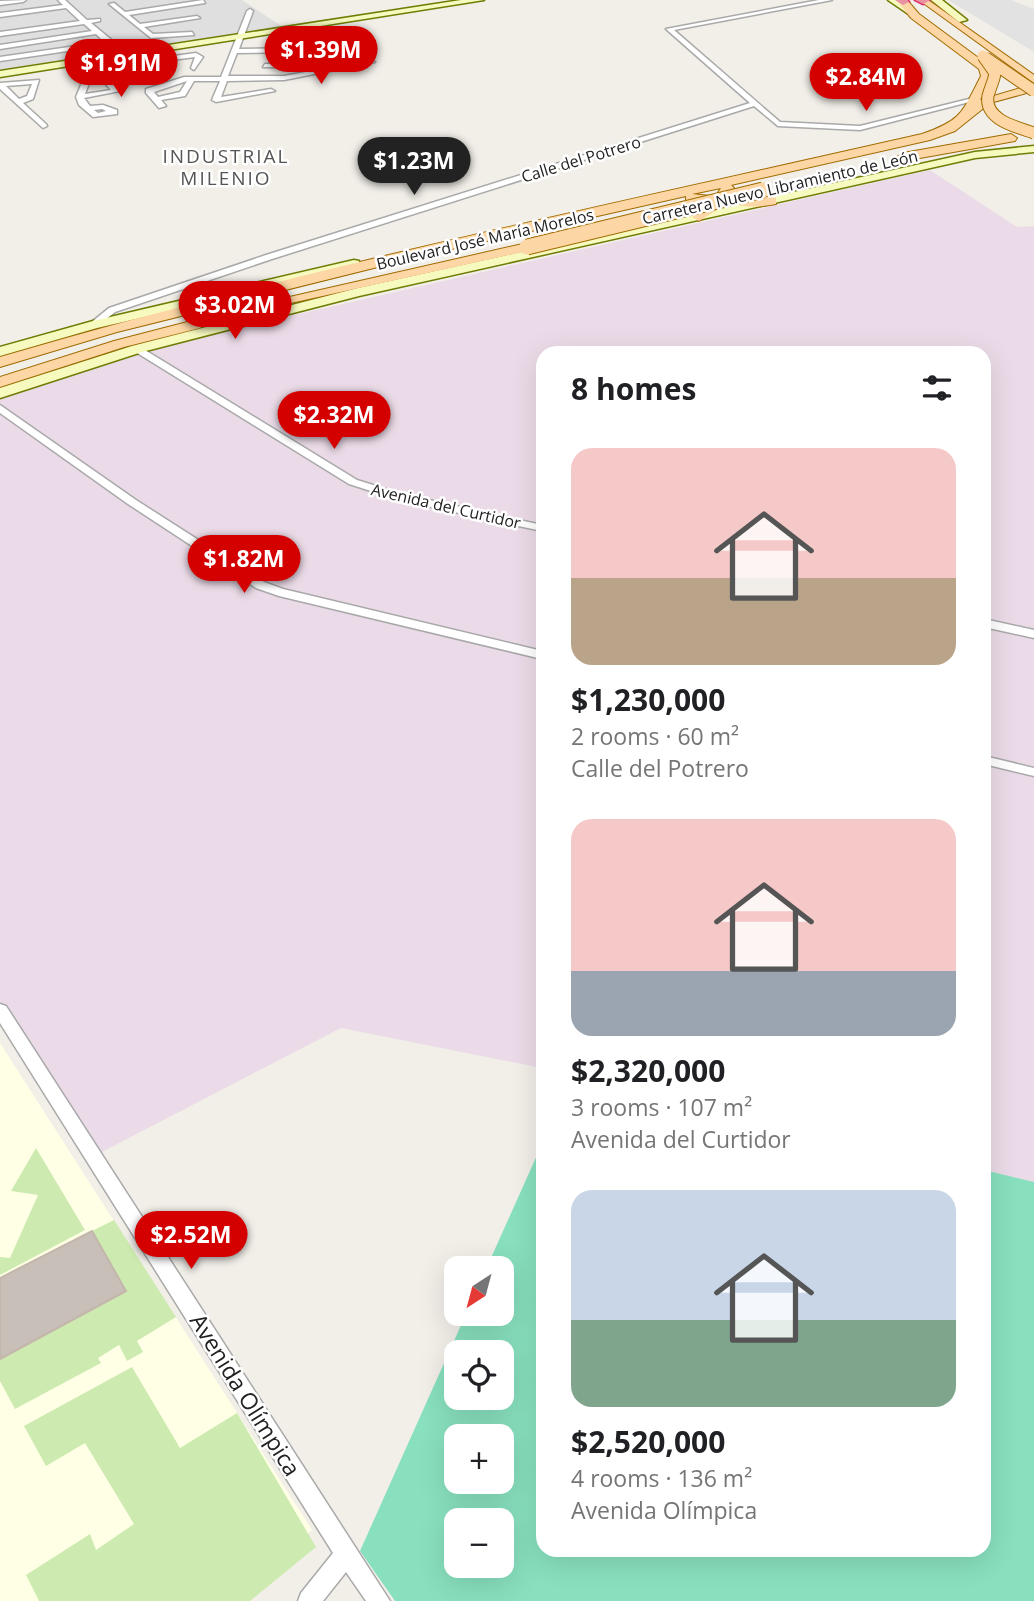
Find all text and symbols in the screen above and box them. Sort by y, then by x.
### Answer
pin: $1.39M [264,27,378,86]
text: $1.39M [281,33,361,65]
pin: $1.91M [64,40,178,99]
text: $1.91M [81,46,161,78]
pin: $2.84M [809,54,923,113]
text: $2.84M [826,60,906,92]
street label: Calle del Potrero [519,130,643,188]
pin: $1.23M [357,138,471,197]
district label: INDUSTRIAL MILENIO [162,143,290,191]
text: $1.23M [374,144,454,176]
street label: Carretera Nuevo Libramiento de León [640,145,920,229]
street label: Boulevard José María Morelos [374,203,596,275]
pin: $3.02M [178,282,292,341]
text: $3.02M [195,288,275,320]
text: 8 homes [571,368,696,409]
icon: filters [918,369,956,407]
pin: $2.32M [277,392,391,451]
text: $2.32M [294,398,374,430]
street label: Avenida del Curtidor [369,478,523,534]
icon: home [701,493,827,619]
pin: $1.82M [187,536,301,595]
text: $1.82M [204,542,284,574]
text: $1,230,000 [571,679,725,720]
text: 2 rooms · 60 m² [571,720,739,752]
text: Calle del Potrero [571,752,749,784]
icon: home [701,864,827,990]
text: $2,320,000 [571,1050,725,1091]
text: 3 rooms · 107 m² [571,1091,752,1123]
text: Avenida del Curtidor [571,1123,791,1155]
pin: $2.52M [134,1212,248,1271]
text: $2.52M [151,1218,231,1250]
icon: home [701,1235,827,1361]
north arrow [444,1256,514,1326]
map controls [444,1256,514,1578]
street label: Avenida Olímpica [183,1307,309,1482]
button: locate [444,1340,514,1410]
text: $2,520,000 [571,1421,725,1462]
button: + [444,1424,514,1494]
text: 4 rooms · 136 m² [571,1462,752,1494]
text: Avenida Olímpica [571,1494,757,1526]
button: − [444,1508,514,1578]

